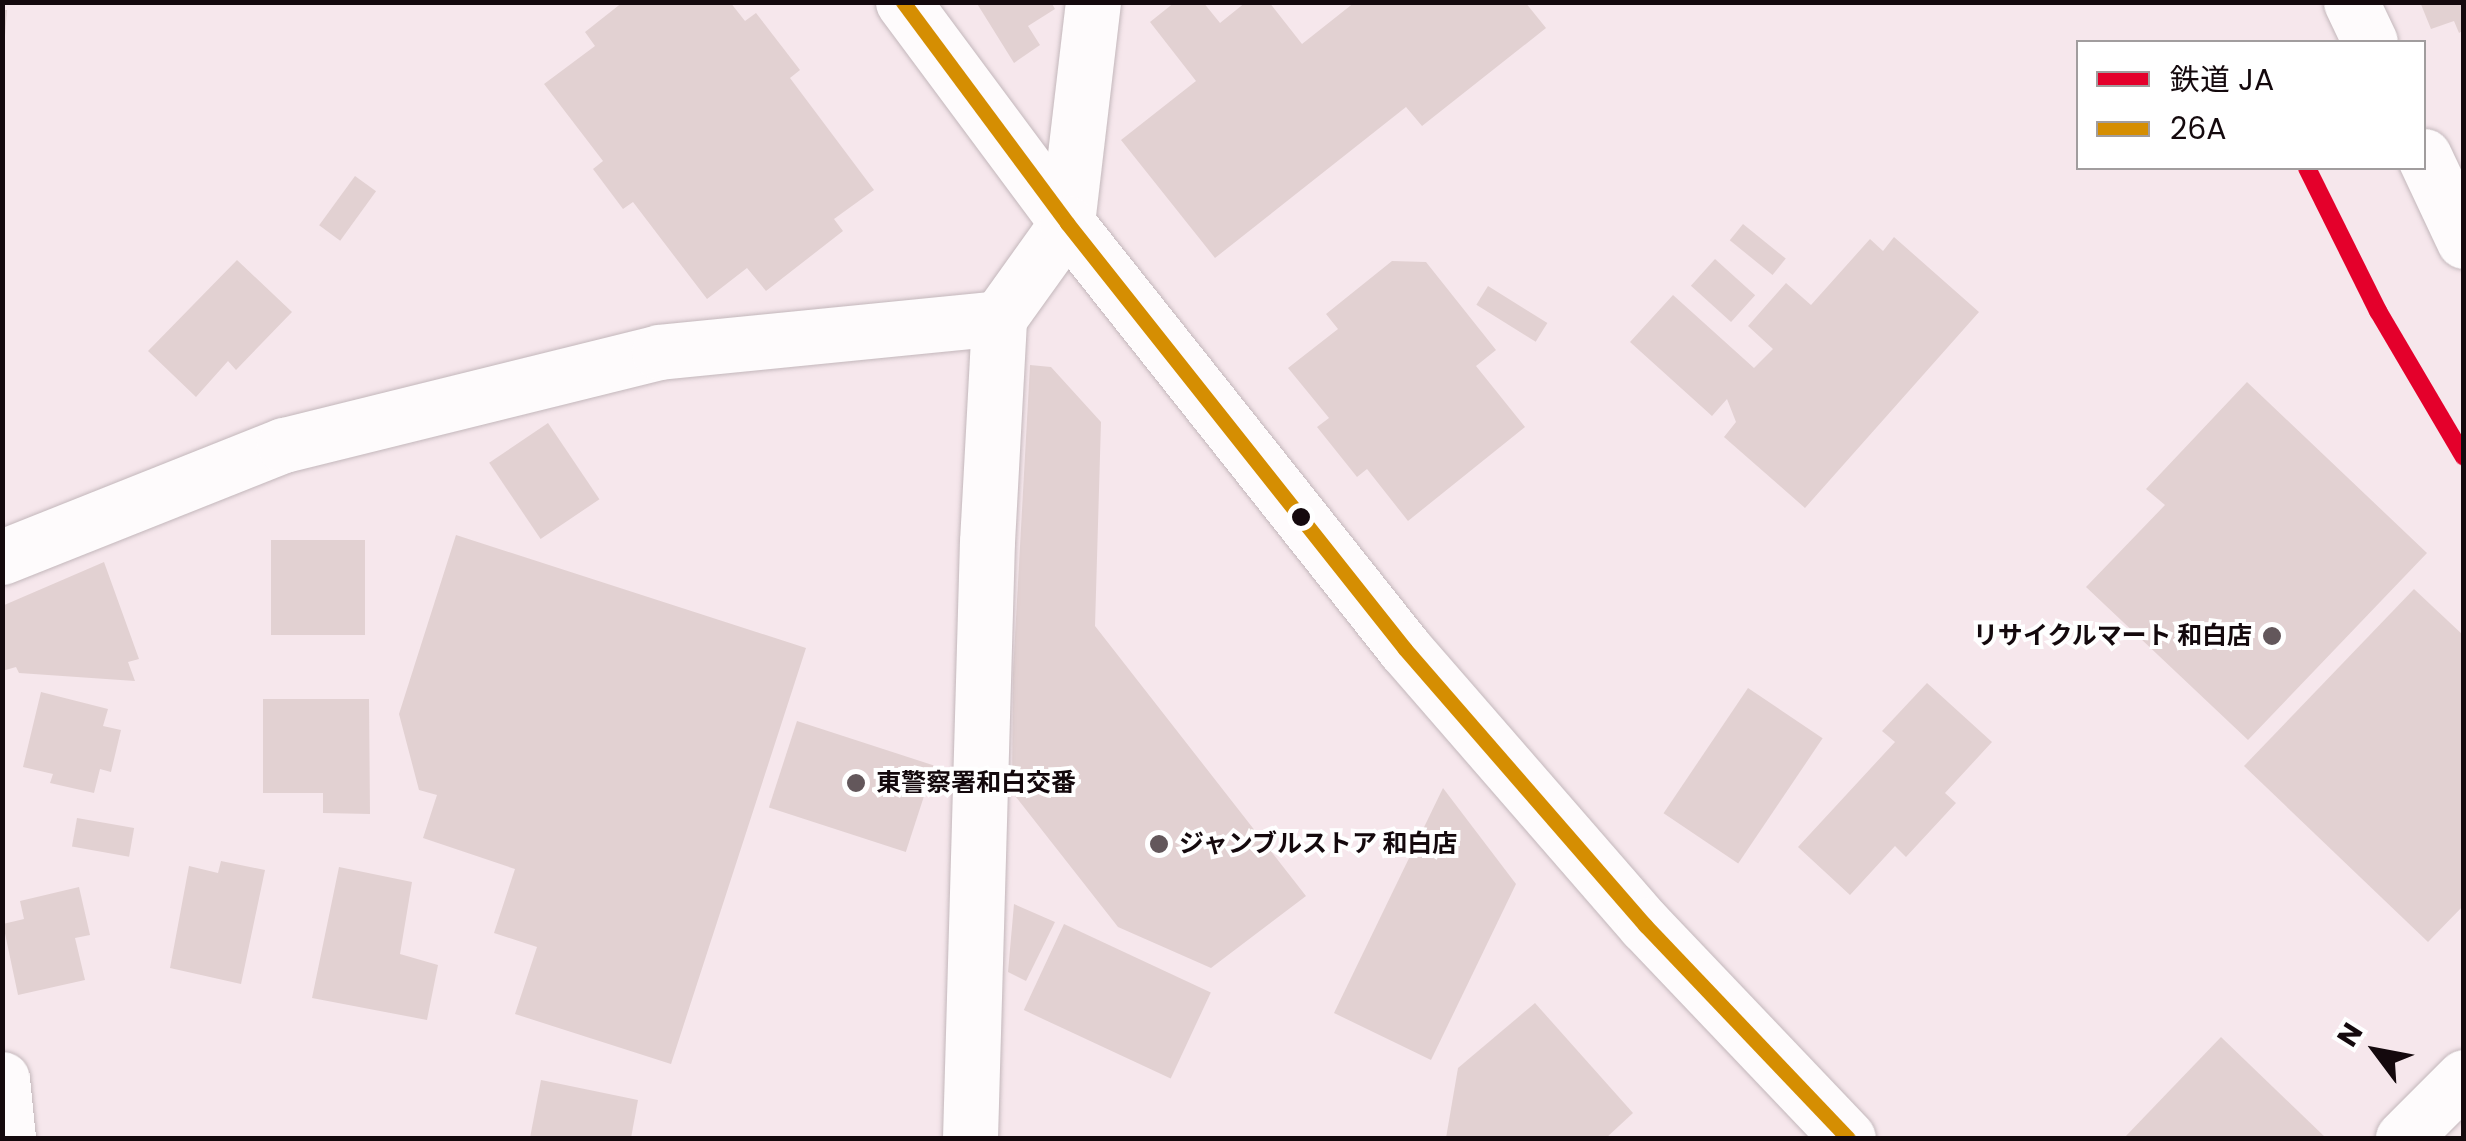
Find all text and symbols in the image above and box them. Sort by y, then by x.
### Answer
legend [2076,40,2426,170]
text: 鉄道 JA [2170,58,2274,101]
text: 26A [2170,107,2227,150]
unlabelled marker [1291,507,1311,527]
place label: リサイクルマート 和白店 [1972,621,2252,651]
marker: リサイクルマート 和白店 [2261,625,2283,647]
place label: 東警察署和白交番 [876,768,1076,798]
marker: 東警察署和白交番 [845,772,867,794]
place label: ジャンブルストア 和白店 [1179,829,1459,859]
marker: ジャンブルストア 和白店 [1148,833,1170,855]
north arrow [2326,1001,2426,1101]
text: N [2328,1016,2372,1054]

